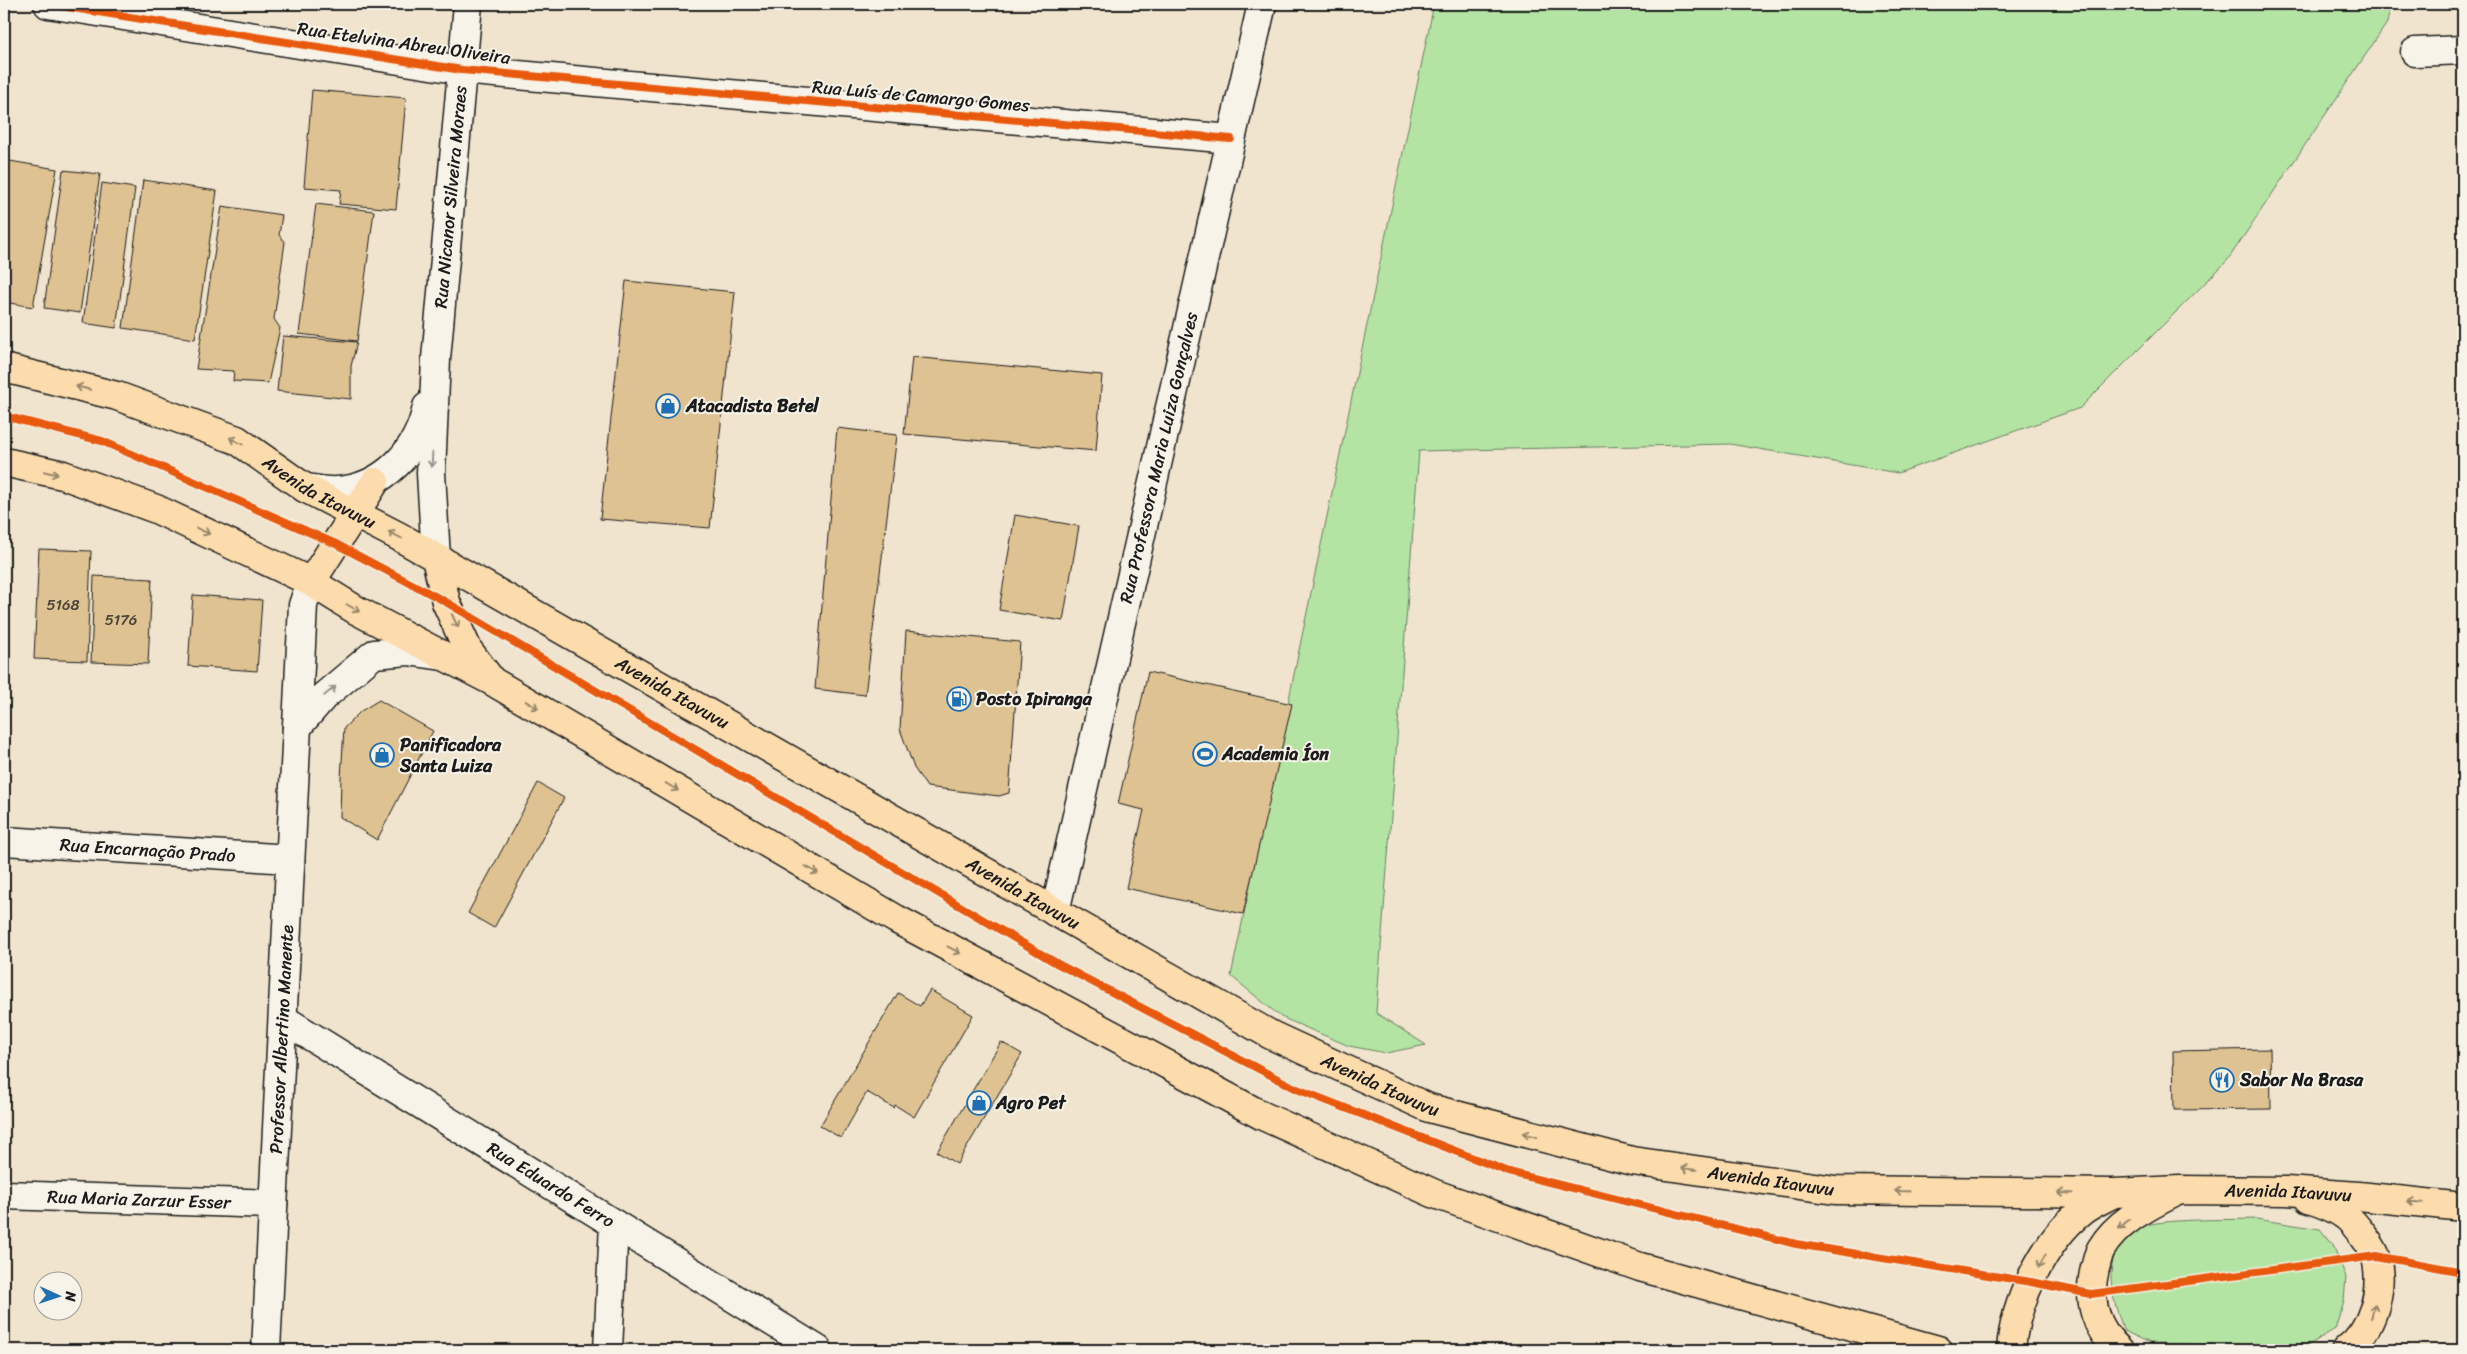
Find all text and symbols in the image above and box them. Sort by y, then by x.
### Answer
street label: Rua Etelvina Abreu Oliveira [295,12,513,74]
street label: Rua Luís de Camargo Gomes [811,71,1032,122]
street label: Rua Nicanor Silveira Moraes [425,84,477,310]
street label: Rua Professora Maria Luiza Gonçalves [1110,308,1207,606]
one-way arrow [76,383,92,392]
place label: Atacadista Betel [685,390,820,422]
shop icon: Atacadista Betel [655,393,681,419]
one-way arrow [229,436,244,446]
street label: Avenida Itavuvu [255,446,382,538]
one-way arrow [427,452,436,468]
one-way arrow [43,468,59,478]
one-way arrow [195,526,210,536]
one-way arrow [388,530,403,539]
house number: 5168 [46,592,80,618]
one-way arrow [345,603,359,613]
house number: 5176 [105,607,137,633]
one-way arrow [450,613,460,628]
street label: Avenida Itavuvu [608,647,736,738]
place label: Posto Ipiranga [976,683,1093,715]
one-way arrow [323,685,336,697]
fuel station icon: Posto Ipiranga [946,686,972,712]
one-way arrow [525,700,539,710]
place label: Panificadora Santa Luiza [399,729,502,782]
place label: Academia Íon [1221,738,1329,770]
sports icon: Academia Íon [1192,741,1218,767]
shop icon: Panificadora Santa Luiza [369,742,395,768]
one-way arrow [665,783,679,793]
street label: Rua Encarnação Prado [59,829,237,872]
street label: Avenida Itavuvu [959,847,1087,939]
one-way arrow [805,865,819,875]
street label: Professor Albertino Manente [260,924,303,1155]
one-way arrow [946,945,961,955]
street label: Avenida Itavuvu [1315,1044,1443,1126]
place label: Sabor Na Brasa [2239,1064,2364,1096]
restaurant icon: Sabor Na Brasa [2209,1067,2235,1093]
place label: Agro Pet [995,1087,1067,1119]
shop icon: Agro Pet [966,1090,992,1116]
one-way arrow [1523,1129,1539,1139]
street label: Rua Eduardo Ferro [481,1133,621,1237]
street label: Avenida Itavuvu [1705,1156,1837,1206]
one-way arrow [1681,1164,1697,1174]
street label: Avenida Itavuvu [2223,1174,2353,1212]
street label: Rua Maria Zarzur Esser [47,1180,233,1219]
one-way arrow [1895,1186,1911,1196]
one-way arrow [2057,1188,2074,1198]
one-way arrow [2407,1197,2423,1207]
one-way arrow [2117,1218,2130,1230]
one-way arrow [2037,1254,2047,1269]
north arrow [32,1272,82,1322]
text: N [58,1290,83,1302]
one-way arrow [2369,1304,2379,1320]

